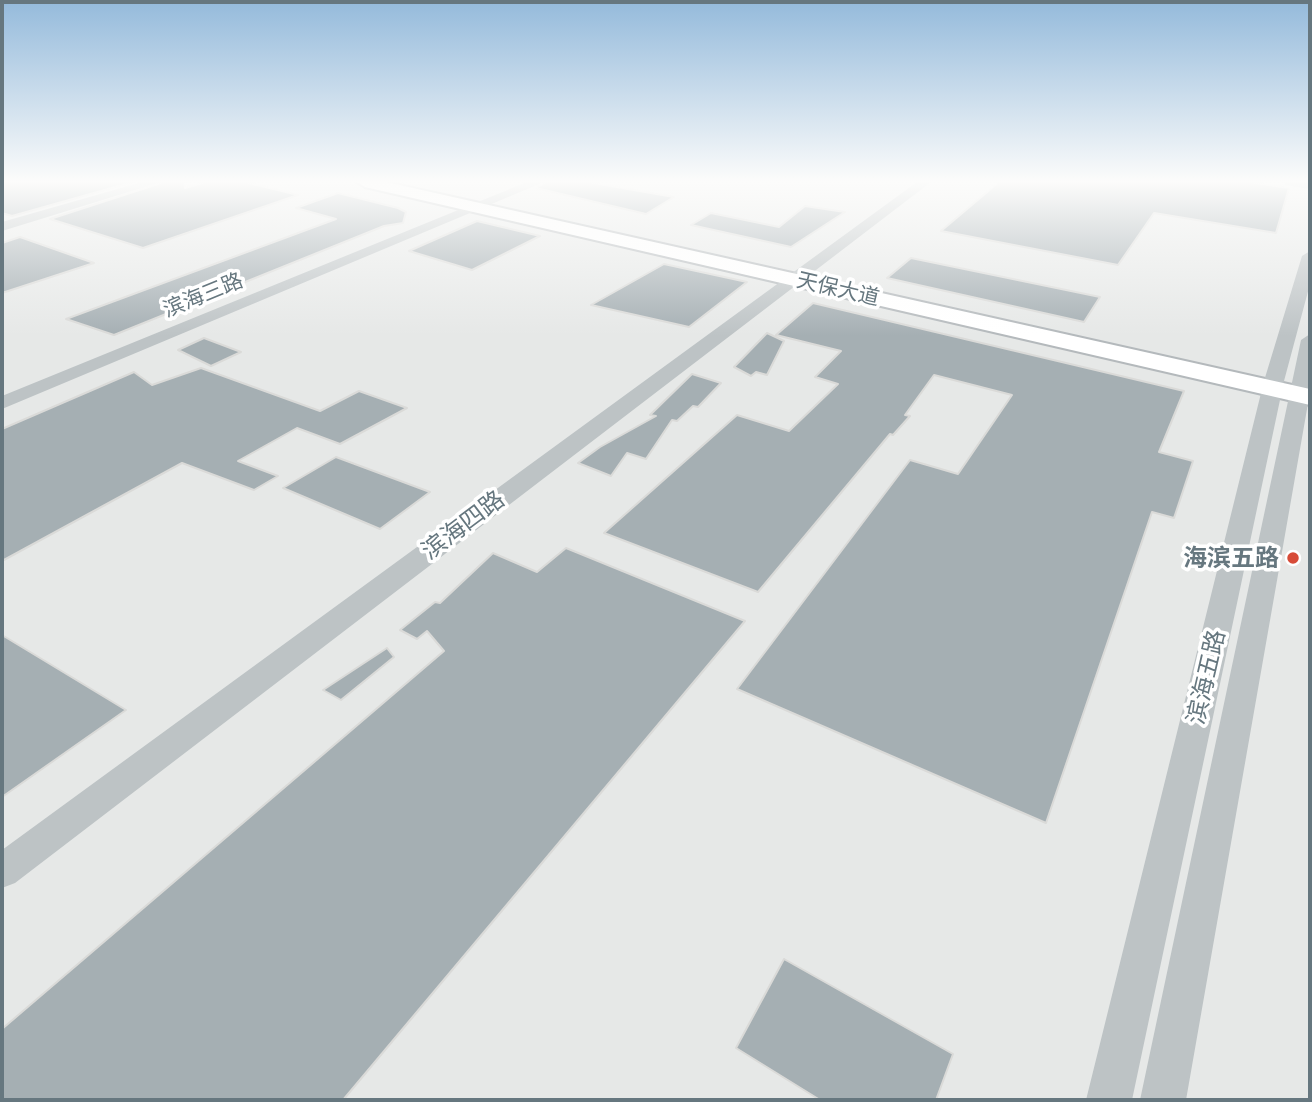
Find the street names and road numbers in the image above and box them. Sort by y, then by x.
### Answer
street label: 天保大道 [794,267,882,311]
street label: 滨海三路 [159,268,247,322]
street label: 滨海四路 [416,485,510,565]
street label: 滨海五路 [1181,627,1231,727]

